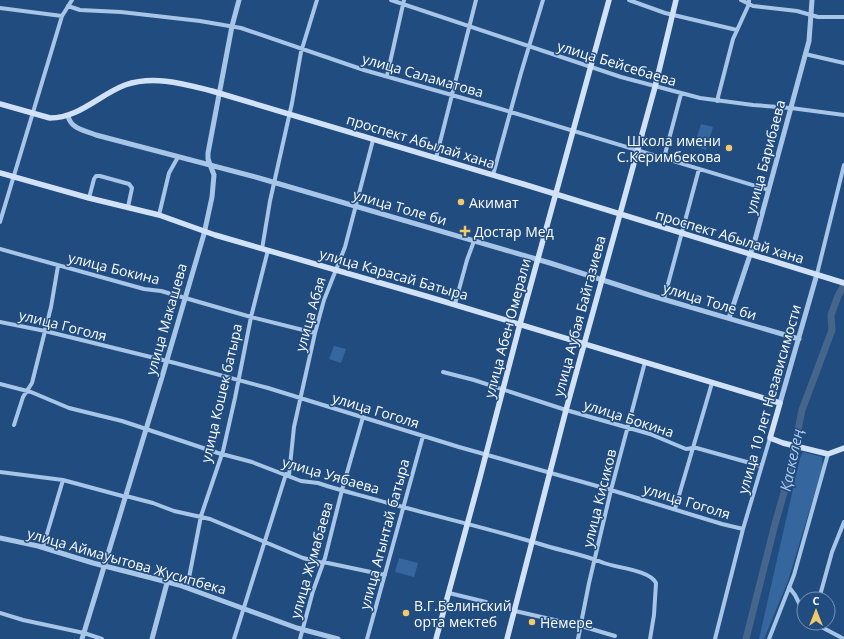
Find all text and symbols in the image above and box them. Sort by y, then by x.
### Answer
street label: улица Бейсебаева [555,36,679,90]
street label: улица Саламатова [360,49,486,101]
street label: улица Барибаева [741,98,789,216]
street label: проспект Абылай хана [344,109,498,173]
place label: Школа имени С.Керимбекова [617,131,721,166]
marker: Школа имени С.Керимбекова [724,143,734,153]
street label: улица Толе би [351,185,449,229]
place label: Акимат [469,193,519,212]
marker: Акимат [456,197,466,207]
street label: проспект Абылай хана [653,204,807,268]
place label: Достар Мед [474,222,554,241]
marker: Достар Мед [459,225,471,237]
street label: улица Аубая Байгазиева [548,233,610,399]
street label: улица Карасай Батыра [317,244,471,304]
street label: улица Бокина [66,247,162,289]
street label: улица Абен Омерали [479,256,535,400]
street label: улица Макашева [141,261,191,377]
street label: улица Абая [290,274,330,354]
street label: улица Толе би [661,278,759,324]
street label: улица 10 лет Независимости [733,302,805,496]
street label: улица Гоголя [17,305,109,345]
street label: улица Кошек батыра [196,322,246,464]
street label: улица Гоголя [330,388,422,432]
street label: улица Бокина [581,394,677,442]
water label: Қаскелең [775,427,807,493]
street label: улица Кисиков [578,447,620,549]
street label: улица Уябаева [280,452,382,498]
street label: улица Агынтай батыра [355,457,413,611]
street label: улица Гоголя [641,479,733,523]
street label: улица Жумабаева [285,499,337,621]
street label: улица Аймауытова Жусипбека [25,523,229,599]
north arrow [796,591,836,631]
text: С [812,593,820,608]
place label: В.Г.Белинский орта мектеб [414,596,512,631]
marker: В.Г.Белинский орта мектеб [401,608,411,618]
place label: Немере [540,613,593,632]
marker: Немере [527,617,537,627]

